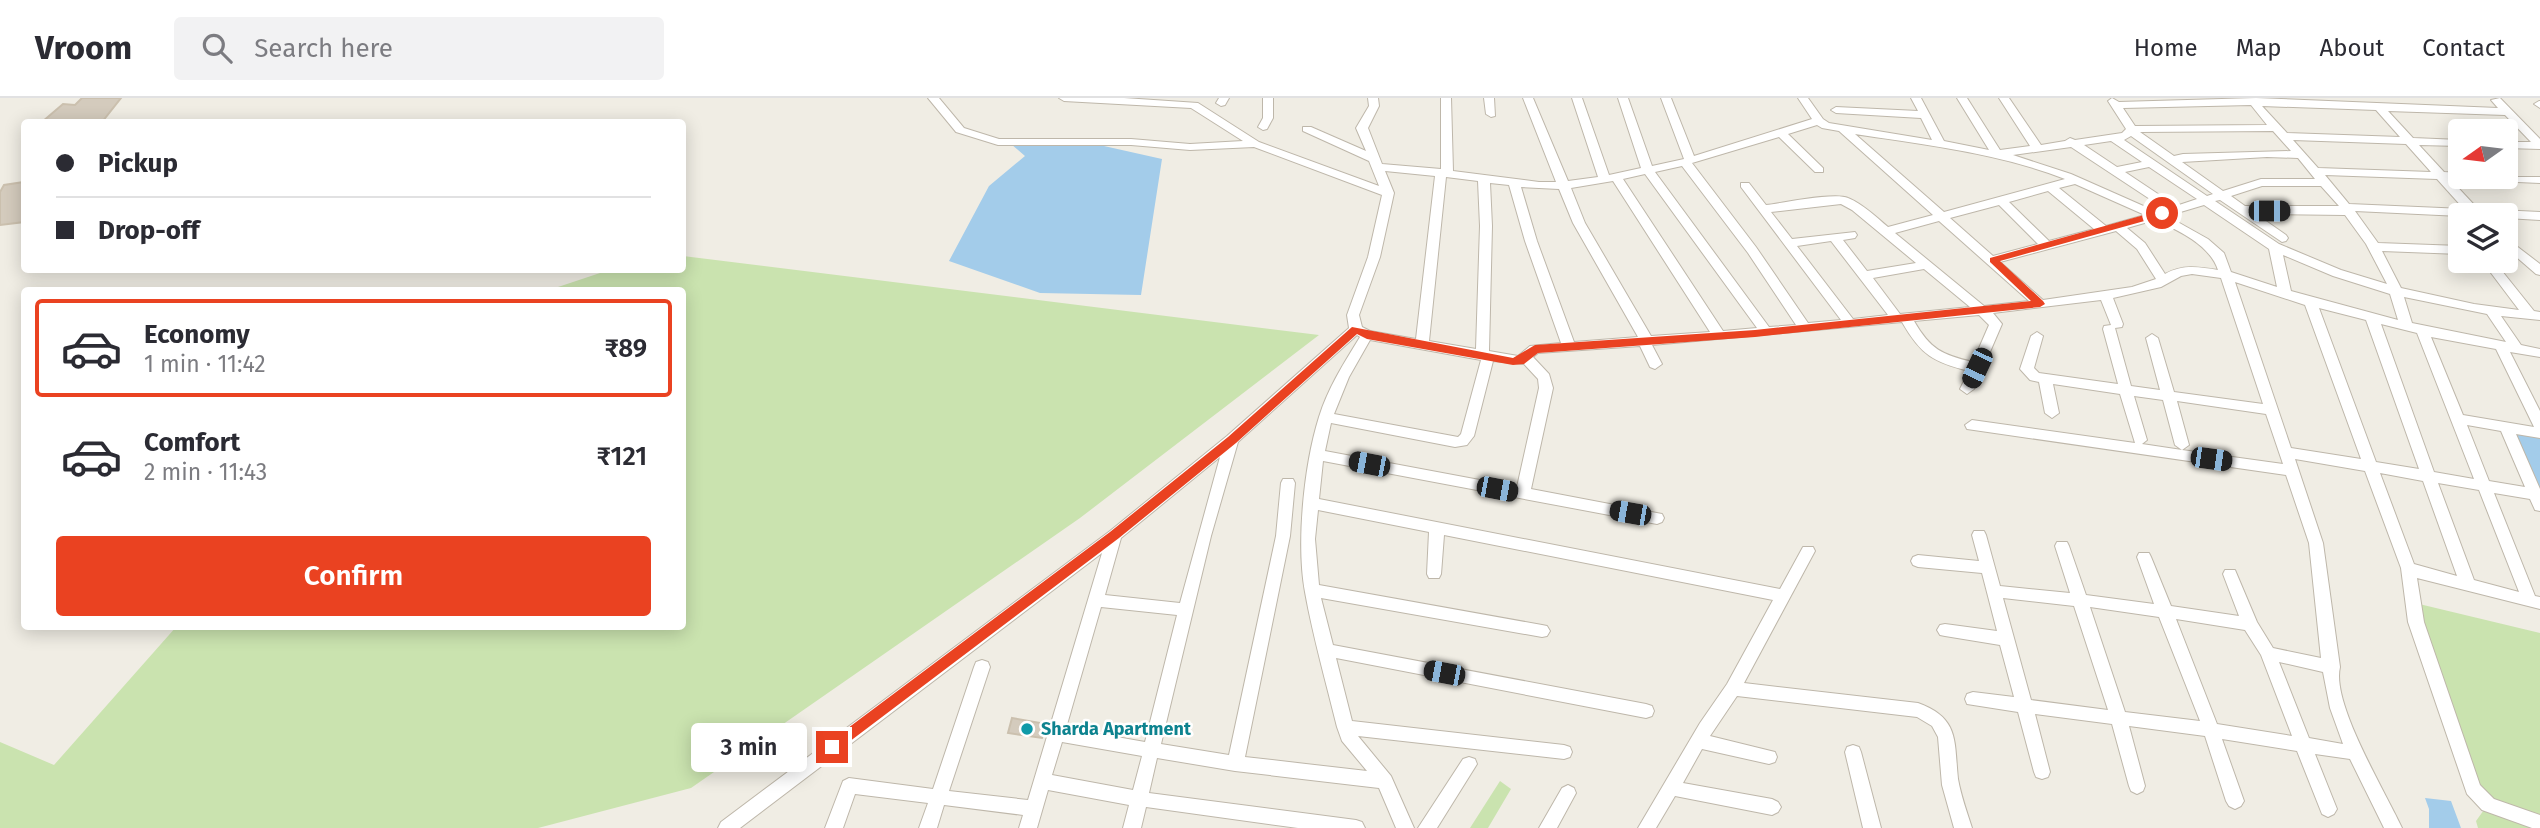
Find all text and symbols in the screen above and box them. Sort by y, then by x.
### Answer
search box [174,17,664,80]
text: Vroom [35,28,132,68]
icon: search [198,29,236,67]
text: Search here [254,33,393,64]
text: Home [2134,34,2198,62]
text: Map [2236,34,2282,62]
text: About [2320,34,2384,62]
text: Contact [2422,34,2505,62]
north arrow [2448,119,2518,189]
map controls [2448,119,2518,273]
text: Pickup [98,148,178,179]
route start [2146,197,2178,229]
car [2249,201,2291,222]
button: layers [2448,203,2518,273]
text: Drop-off [98,215,200,246]
icon: car [60,317,123,380]
text: Economy [144,319,250,350]
text: ₹89 [604,333,647,364]
car [1959,345,1996,391]
text: 1 min · 11:42 [144,350,266,378]
icon: car [60,425,123,488]
text: Comfort [144,427,240,458]
text: ₹121 [597,441,647,472]
car [2189,446,2234,472]
car [1347,450,1392,478]
text: 2 min · 11:43 [144,458,267,486]
car [1475,475,1520,503]
car [1608,499,1653,527]
button: Confirm [56,536,651,616]
car [1422,659,1467,687]
place label: Sharda Apartment [1041,718,1192,740]
marker: Sharda Apartment [1019,721,1035,737]
callout: 3 min [692,722,808,772]
route end [816,731,848,763]
text: 3 min [721,733,777,761]

